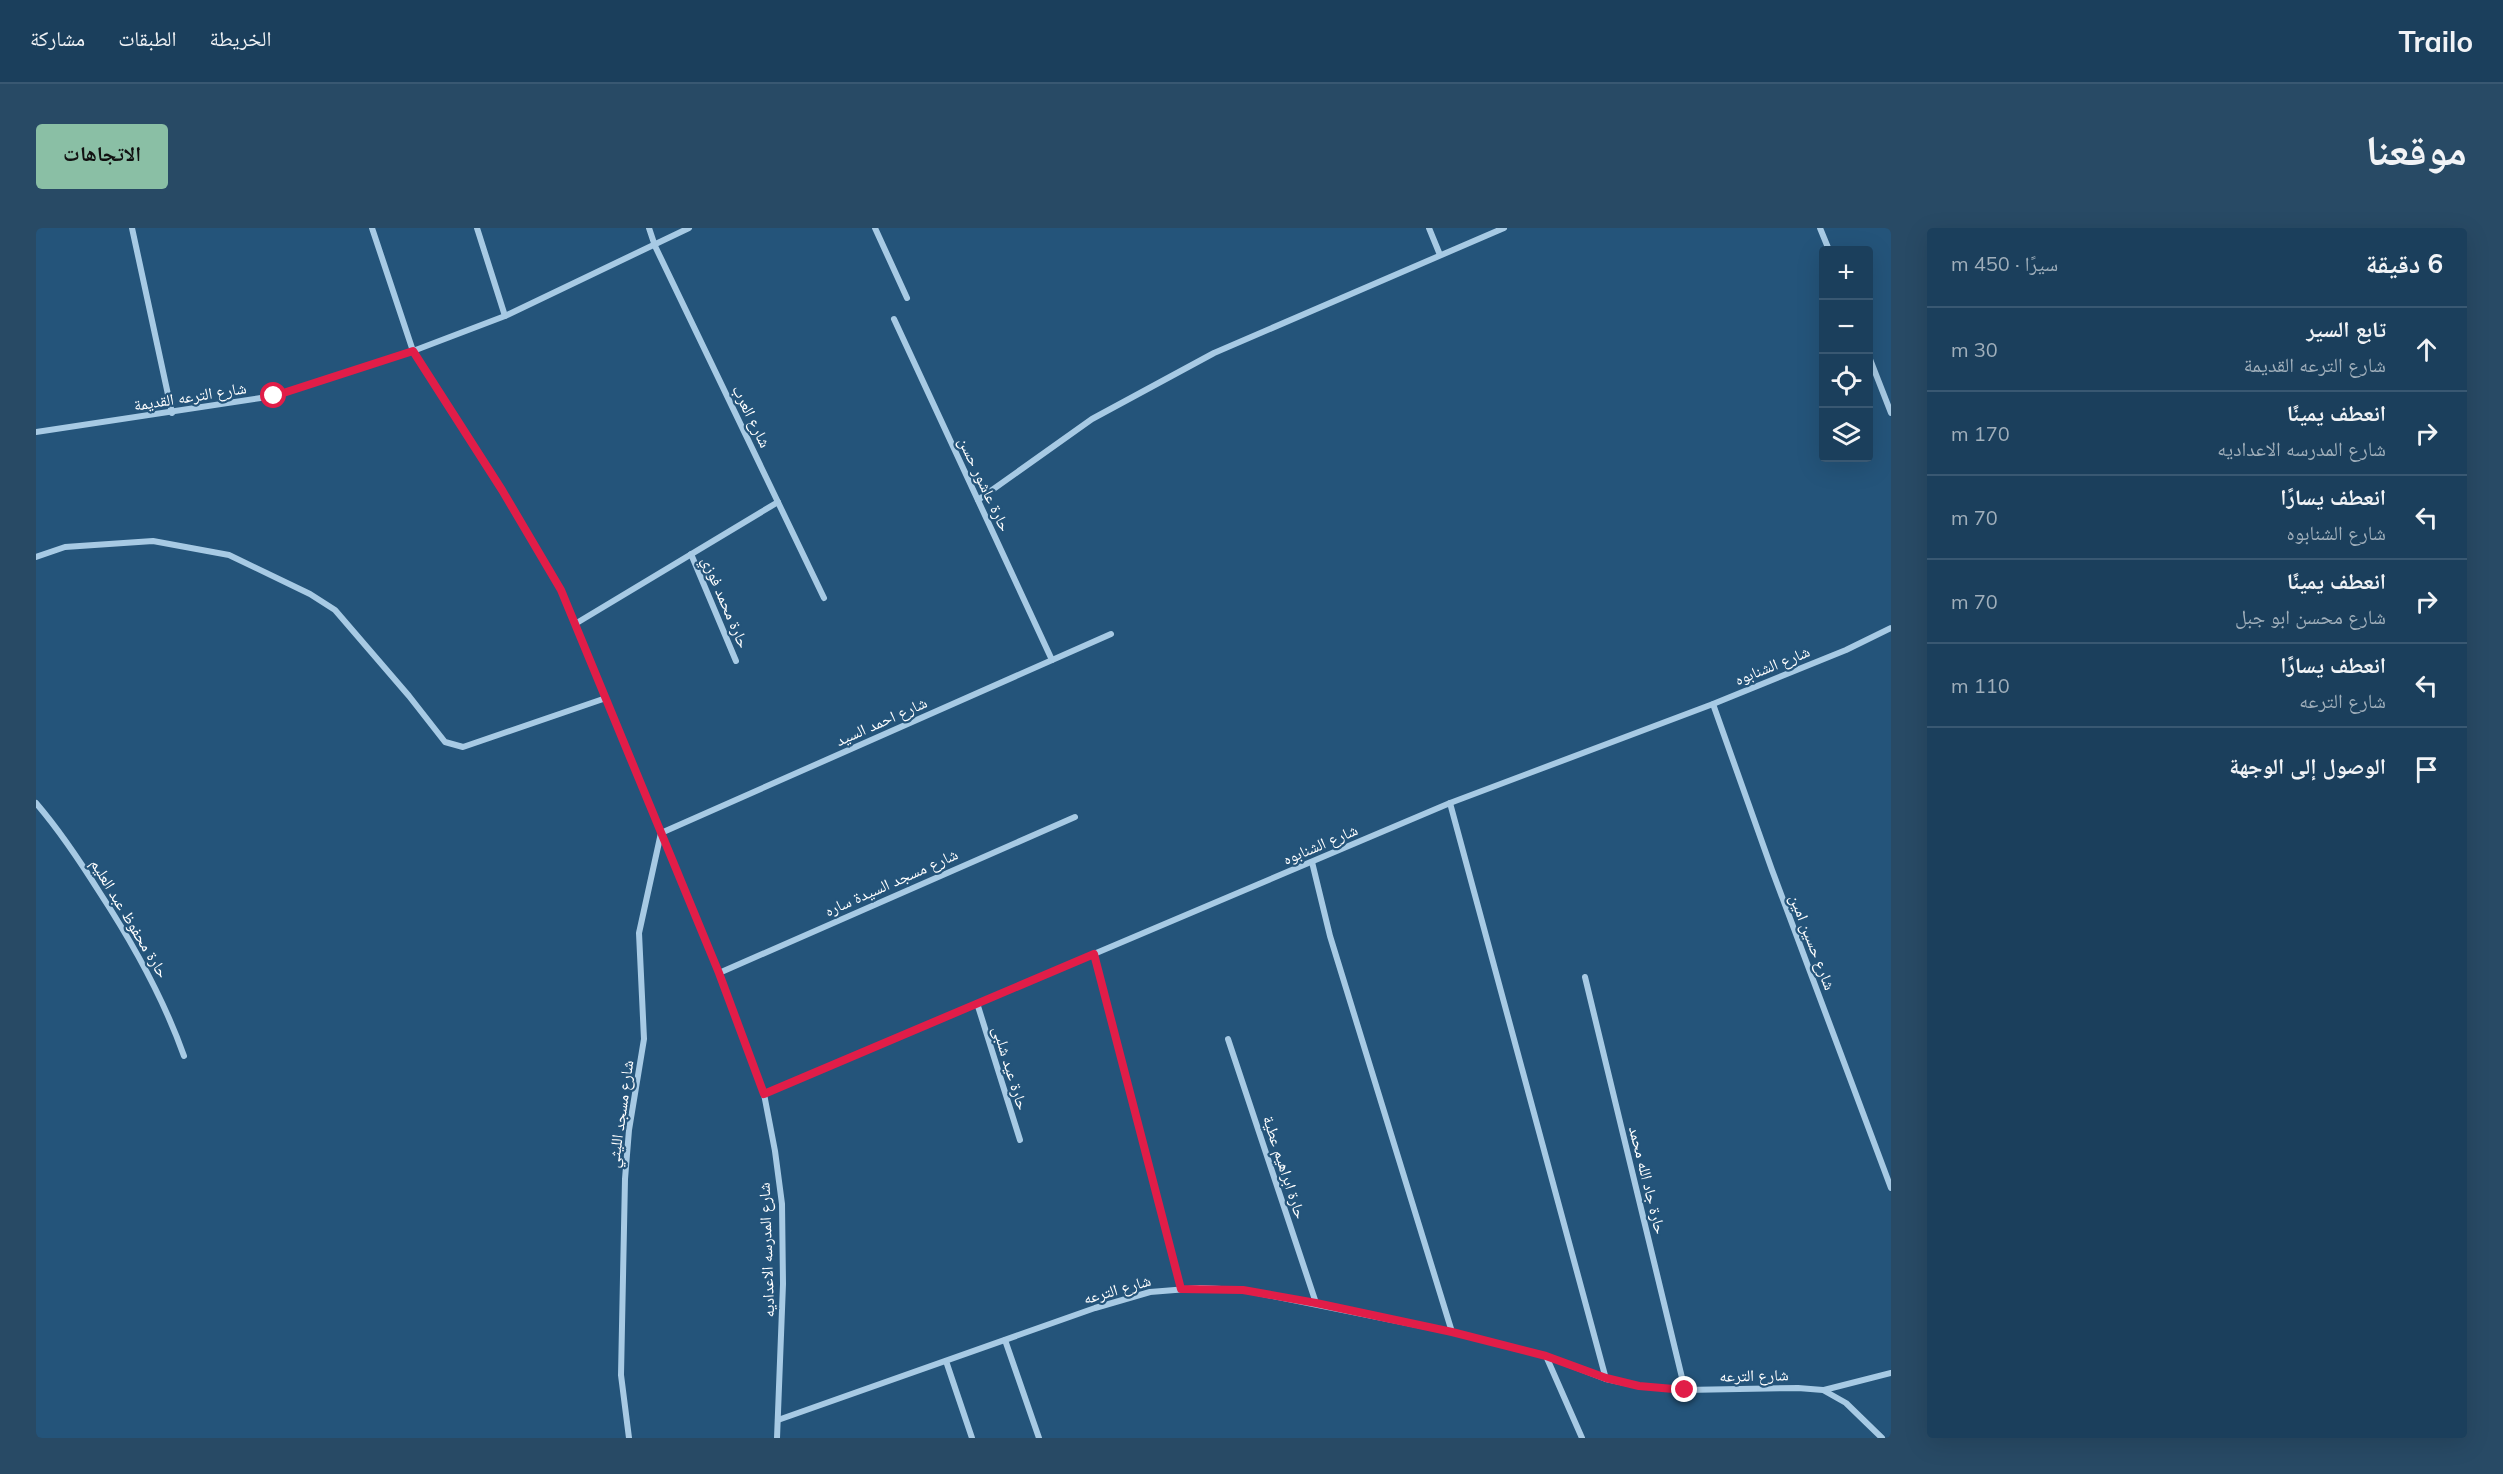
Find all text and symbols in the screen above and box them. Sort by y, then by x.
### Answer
text: Trailo [2398,24,2473,59]
text: مشاركة [30,25,85,51]
text: الطبقات [118,25,177,51]
text: الخريطة [210,25,271,51]
text: موقعنا [2366,123,2467,176]
button: الاتجاهات [36,124,168,189]
map controls [1819,246,1873,462]
button: + [1819,246,1873,300]
text: 6 دقيقة [2366,247,2443,280]
text: سيرًا · 450 m [1951,251,2058,276]
button: − [1819,300,1873,354]
text: تابع السير [2307,315,2386,343]
icon: ahead [2410,333,2443,366]
text: 30 m [1951,337,1998,362]
text: شارع الترعه القديمة [2244,352,2386,377]
button: locate [1819,354,1873,408]
street label: شارع الترعه القديمة [132,377,248,416]
street label: شارع العرب [727,381,776,451]
route start [260,382,286,408]
text: انعطف يمينًا [2287,399,2386,427]
button: layers [1819,408,1873,462]
icon: right [2410,417,2443,450]
text: 170 m [1951,421,2010,446]
street label: حارة عاشور حسن [954,434,1016,535]
text: شارع المدرسه الاعداديه [2217,436,2386,461]
text: انعطف يسارًا [2280,483,2386,511]
icon: left [2410,501,2443,534]
text: 70 m [1951,505,1998,530]
text: شارع الشنابوه [2287,520,2386,545]
street label: حارة محمد فوزي [695,553,754,652]
text: انعطف يمينًا [2287,567,2386,595]
icon: right [2410,585,2443,618]
text: 70 m [1951,589,1998,614]
text: شارع محسن ابو جبل [2235,604,2386,629]
street label: شارع الشنابوه [1731,641,1813,690]
text: انعطف يسارًا [2280,651,2386,679]
icon: left [2410,669,2443,702]
text: 110 m [1951,673,2010,698]
text: شارع الترعه [2299,688,2386,713]
street label: شارع احمد السيد [832,692,930,751]
text: الوصول إلى الوجهة [2229,752,2386,780]
icon: arrive [2410,753,2443,786]
street label: شارع الشنابوه [1279,819,1361,870]
street label: شارع مسجد السيدة ساره [821,844,961,921]
street label: حارة محفوظ عبد العليم [86,855,174,982]
street label: شارع حسين امين [1785,891,1840,993]
street label: حارة عيد شلبى [988,1024,1033,1113]
street label: شارع مسجد الليثي [603,1059,640,1170]
street label: حارة ابراهيم عطية [1258,1113,1311,1221]
street label: حارة جاد الله محمد [1625,1124,1671,1236]
street label: شارع المدرسه الاعداديه [754,1182,779,1318]
street label: شارع الترعه [1081,1270,1153,1309]
street label: شارع الترعه [1719,1364,1789,1387]
route end [1671,1376,1697,1402]

